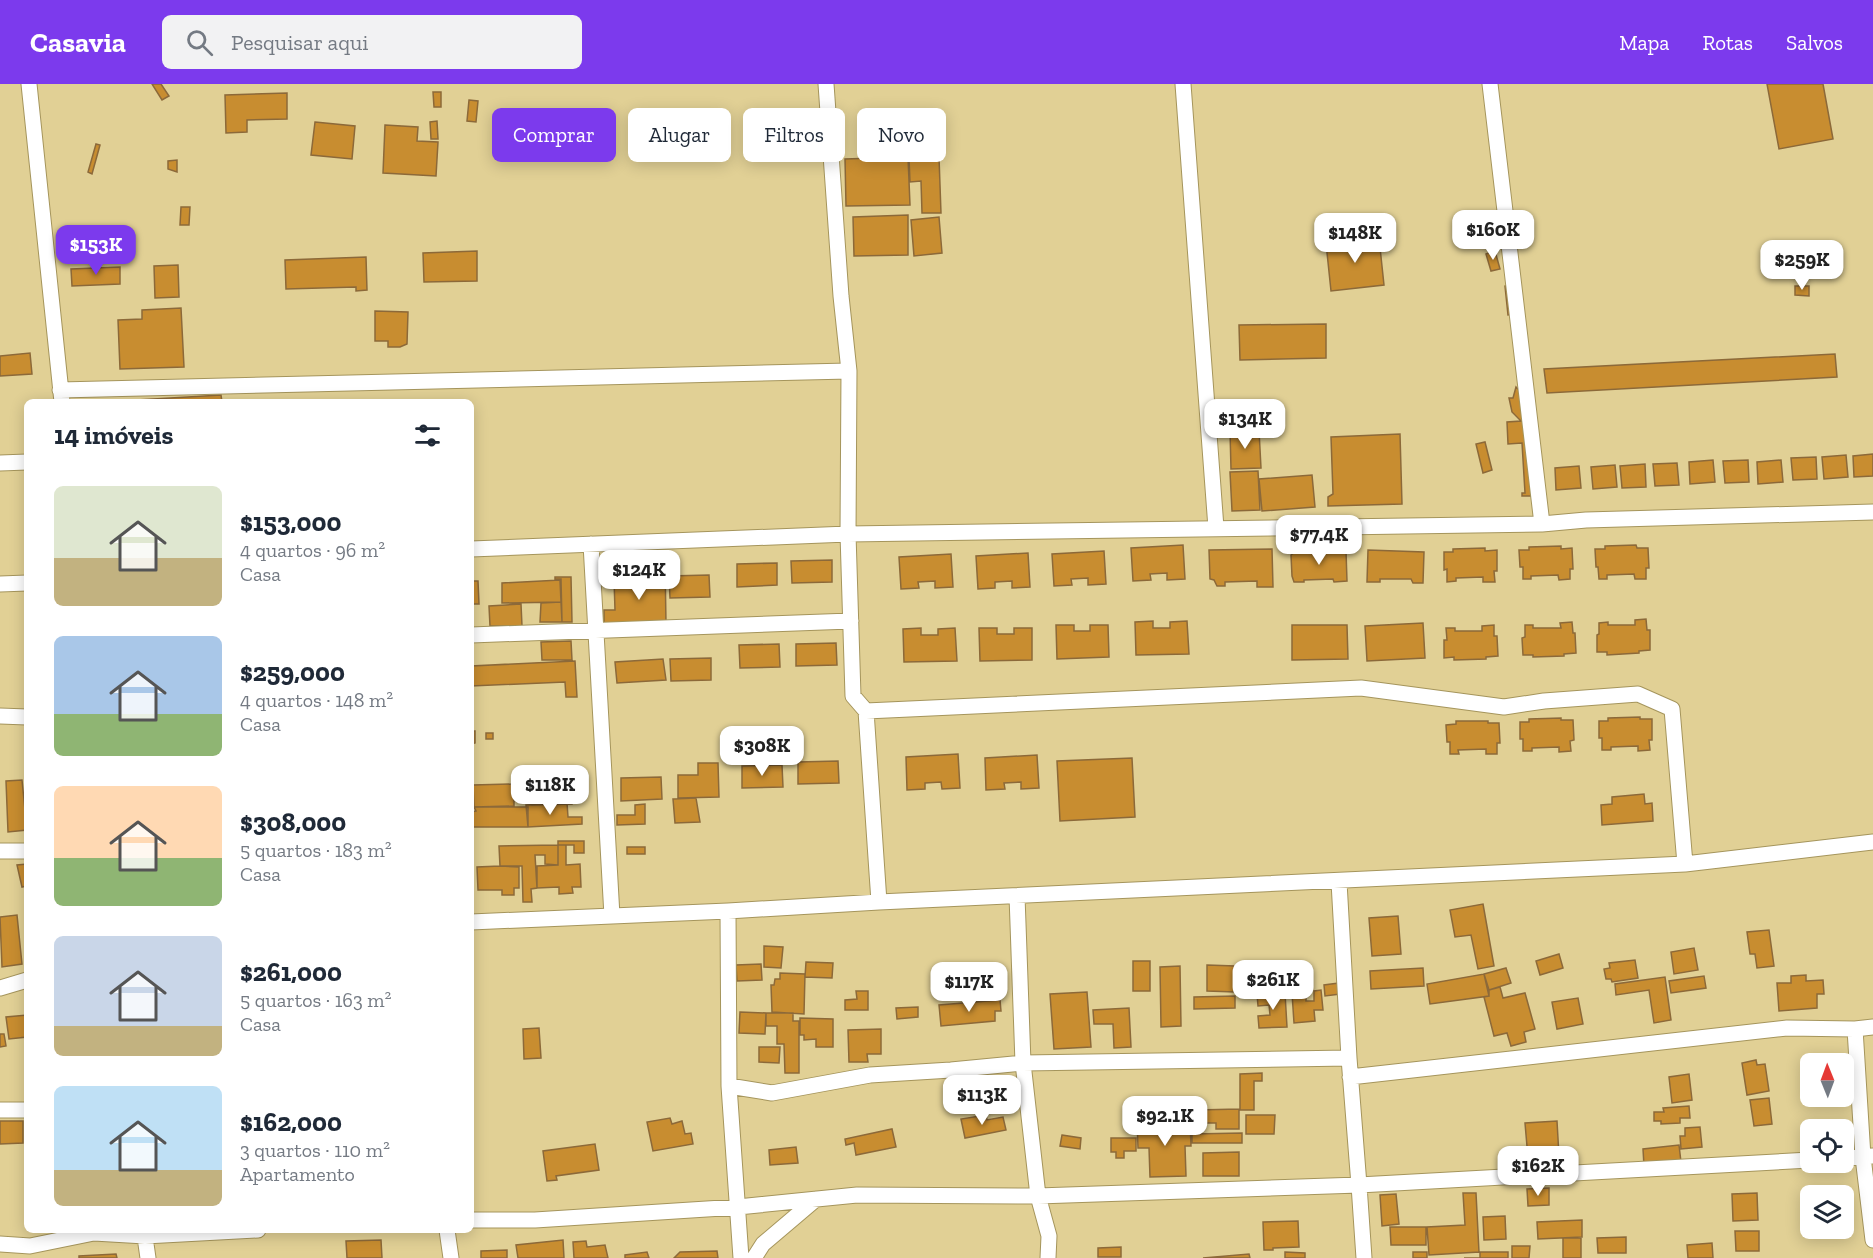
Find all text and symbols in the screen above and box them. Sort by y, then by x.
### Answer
search box [162,15,582,69]
text: Casavia [30,26,126,59]
icon: search [183,26,216,59]
text: Pesquisar aqui [231,29,368,56]
text: Mapa [1619,30,1669,55]
text: Rotas [1702,30,1753,55]
text: Salvos [1786,30,1843,55]
chip: Comprar [492,108,616,162]
chip: Alugar [628,108,731,162]
chip: Filtros [743,108,845,162]
chip: Novo [857,108,946,162]
pin: $160K [1451,210,1535,261]
pin: $148K [1313,213,1397,264]
text: $160K [1466,217,1520,241]
text: $148K [1328,220,1382,244]
pin: $153K [54,225,138,276]
text: $153K [70,232,122,256]
pin: $259K [1760,240,1844,291]
text: $259K [1774,247,1830,271]
pin: $134K [1203,399,1287,450]
text: $134K [1218,406,1272,430]
text: 14 imóveis [54,419,174,451]
icon: filters [411,419,444,452]
text: $153,000 [240,506,341,538]
icon: home [102,510,174,582]
pin: $77.4K [1270,515,1368,566]
text: $77.4K [1290,522,1348,546]
text: 4 quartos · 96 m² [240,538,385,562]
pin: $124K [597,550,681,601]
text: $124K [612,557,666,581]
text: Casa [240,562,281,586]
text: $259,000 [240,656,345,688]
icon: home [102,660,174,732]
text: 4 quartos · 148 m² [240,688,393,712]
text: Casa [240,712,281,736]
pin: $308K [720,726,804,777]
text: $308K [734,733,790,757]
pin: $118K [508,765,592,816]
text: $118K [525,772,575,796]
text: $308,000 [240,806,346,838]
icon: home [102,810,174,882]
text: 5 quartos · 183 m² [240,838,392,862]
text: Casa [240,862,281,886]
text: $261,000 [240,956,342,988]
icon: home [102,960,174,1032]
pin: $261K [1231,960,1315,1011]
pin: $117K [927,962,1011,1013]
text: $261K [1247,967,1299,991]
text: $117K [945,969,993,993]
text: 5 quartos · 163 m² [240,988,391,1012]
text: Casa [240,1012,281,1036]
north arrow [1800,1053,1854,1107]
map controls [1800,1053,1854,1239]
pin: $113K [940,1075,1024,1126]
text: $113K [957,1082,1007,1106]
pin: $92.1K [1116,1096,1214,1147]
text: $92.1K [1136,1103,1194,1127]
text: $162,000 [240,1106,342,1138]
icon: home [102,1110,174,1182]
button: locate [1800,1119,1854,1173]
text: 3 quartos · 110 m² [240,1138,390,1162]
pin: $162K [1496,1146,1580,1197]
text: $162K [1512,1153,1564,1177]
text: Apartamento [240,1162,355,1186]
button: layers [1800,1185,1854,1239]

